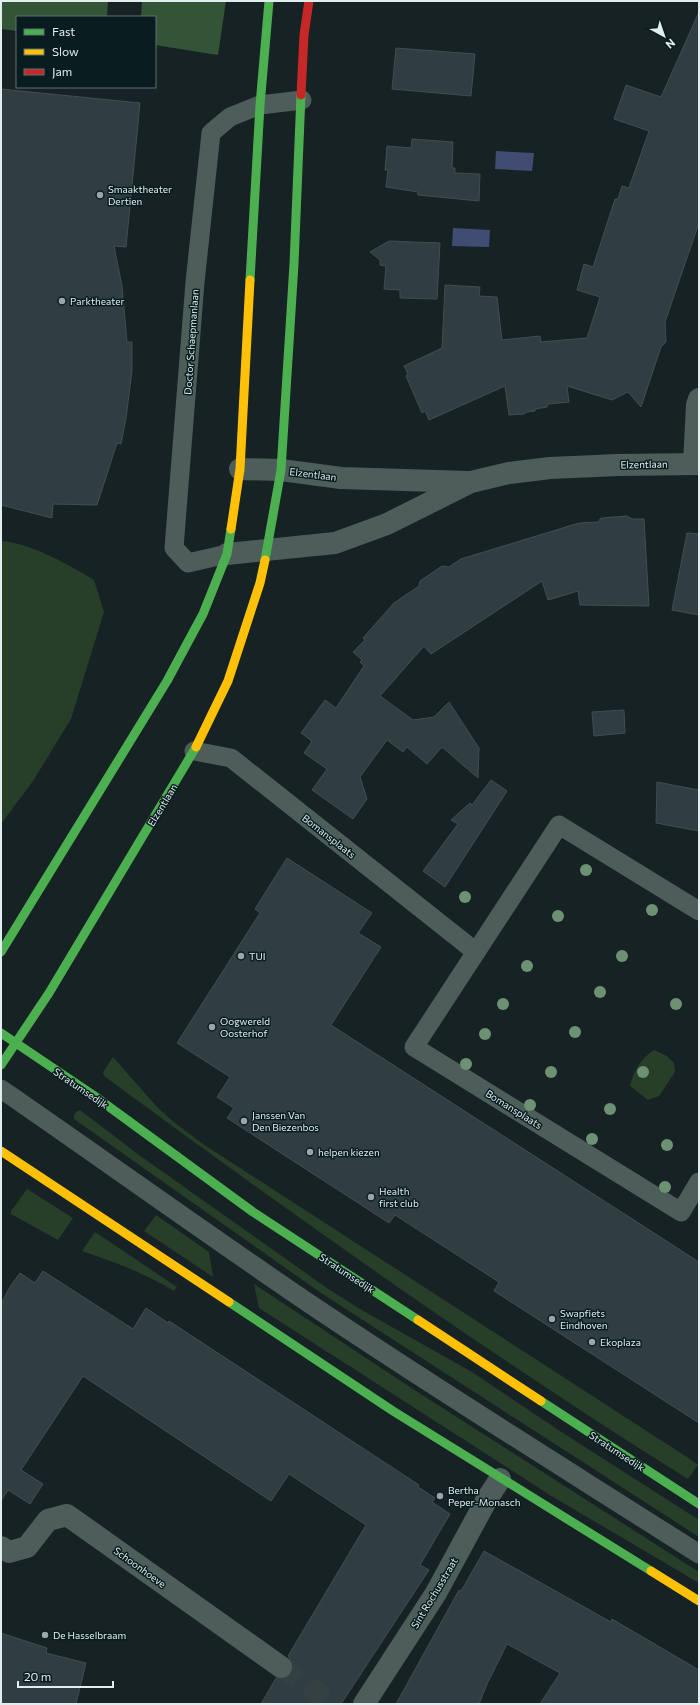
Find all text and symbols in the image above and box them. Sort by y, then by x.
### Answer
legend [16,16,156,88]
north arrow [644,16,684,56]
text: Fast [52,24,75,38]
text: N [663,36,678,52]
text: Slow [52,44,79,58]
text: Jam [52,64,72,79]
place label: Smaaktheater Dertien [108,183,172,207]
marker: Smaaktheater Dertien [95,190,105,200]
street label: Doctor Schaepmanlaan [181,289,201,395]
place label: Parktheater [70,295,125,307]
marker: Parktheater [57,296,67,306]
street label: Elzentlaan [620,458,668,470]
street label: Elzentlaan [289,465,337,483]
street label: Elzentlaan [145,782,179,828]
street label: Bomansplaats [300,811,358,861]
place label: TUI [249,950,266,962]
marker: TUI [236,951,246,961]
place label: Oogwereld Oosterhof [220,1015,270,1039]
marker: Oogwereld Oosterhof [207,1022,217,1032]
street label: Stratumsedijk [51,1065,111,1111]
street label: Bomansplaats [484,1087,545,1131]
place label: Janssen Van Den Biezenbos [252,1109,319,1133]
marker: Janssen Van Den Biezenbos [239,1116,249,1126]
place label: helpen kiezen [318,1146,380,1158]
marker: helpen kiezen [305,1147,315,1157]
place label: Health first club [379,1185,419,1209]
marker: Health first club [366,1192,376,1202]
street label: Stratumsedijk [317,1251,377,1296]
place label: Swapfiets Eindhoven [560,1307,608,1331]
marker: Swapfiets Eindhoven [547,1314,557,1324]
place label: Ekoplaza [600,1336,641,1348]
marker: Ekoplaza [587,1337,597,1347]
street label: Stratumsedijk [587,1429,647,1474]
place label: Bertha Peper-Monasch [448,1484,520,1508]
marker: Bertha Peper-Monasch [435,1491,445,1501]
street label: Schoonhoeve [112,1544,168,1590]
street label: Sint Rochusstraat [408,1555,460,1631]
place label: De Hasselbraam [53,1629,126,1641]
marker: De Hasselbraam [40,1630,50,1640]
scale bar [18,1663,113,1689]
text: 20 m [24,1669,51,1683]

